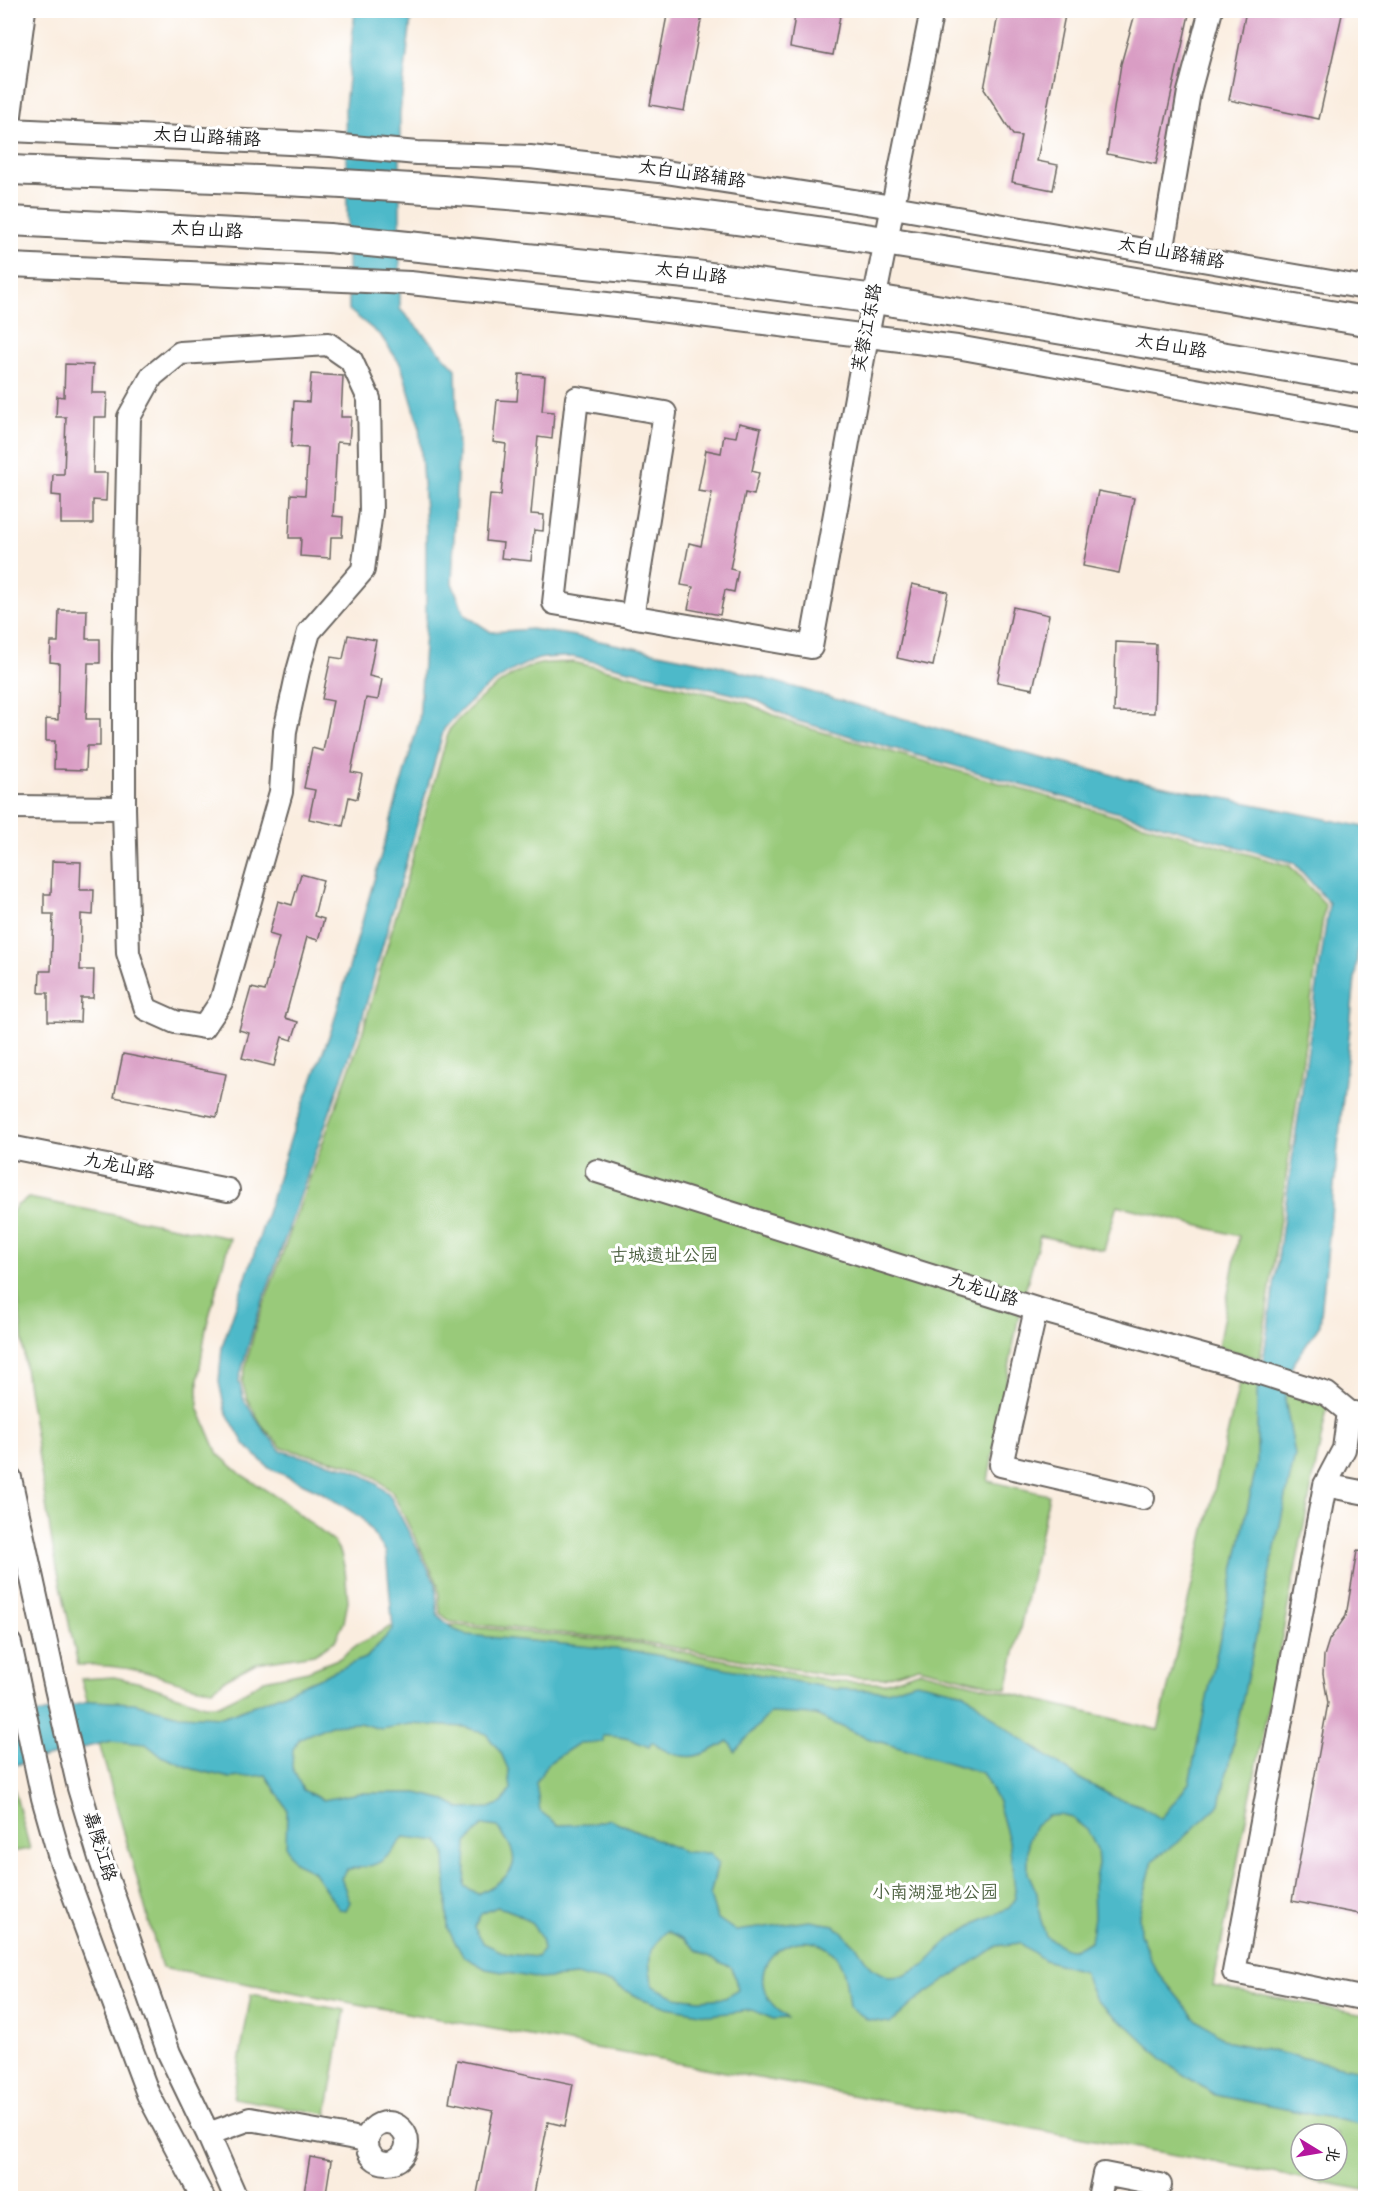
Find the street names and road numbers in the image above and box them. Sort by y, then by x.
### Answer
street label: 太白山路辅路 [153,125,262,152]
street label: 太白山路辅路 [637,157,747,194]
street label: 太白山路 [170,219,244,244]
street label: 太白山路辅路 [1116,234,1226,275]
street label: 太白山路 [654,259,728,290]
street label: 芙蓉江东路 [849,282,888,374]
street label: 太白山路 [1134,331,1208,364]
street label: 九龙山路 [82,1150,157,1185]
street label: 九龙山路 [946,1270,1021,1313]
street label: 嘉陵江路 [77,1809,120,1884]

